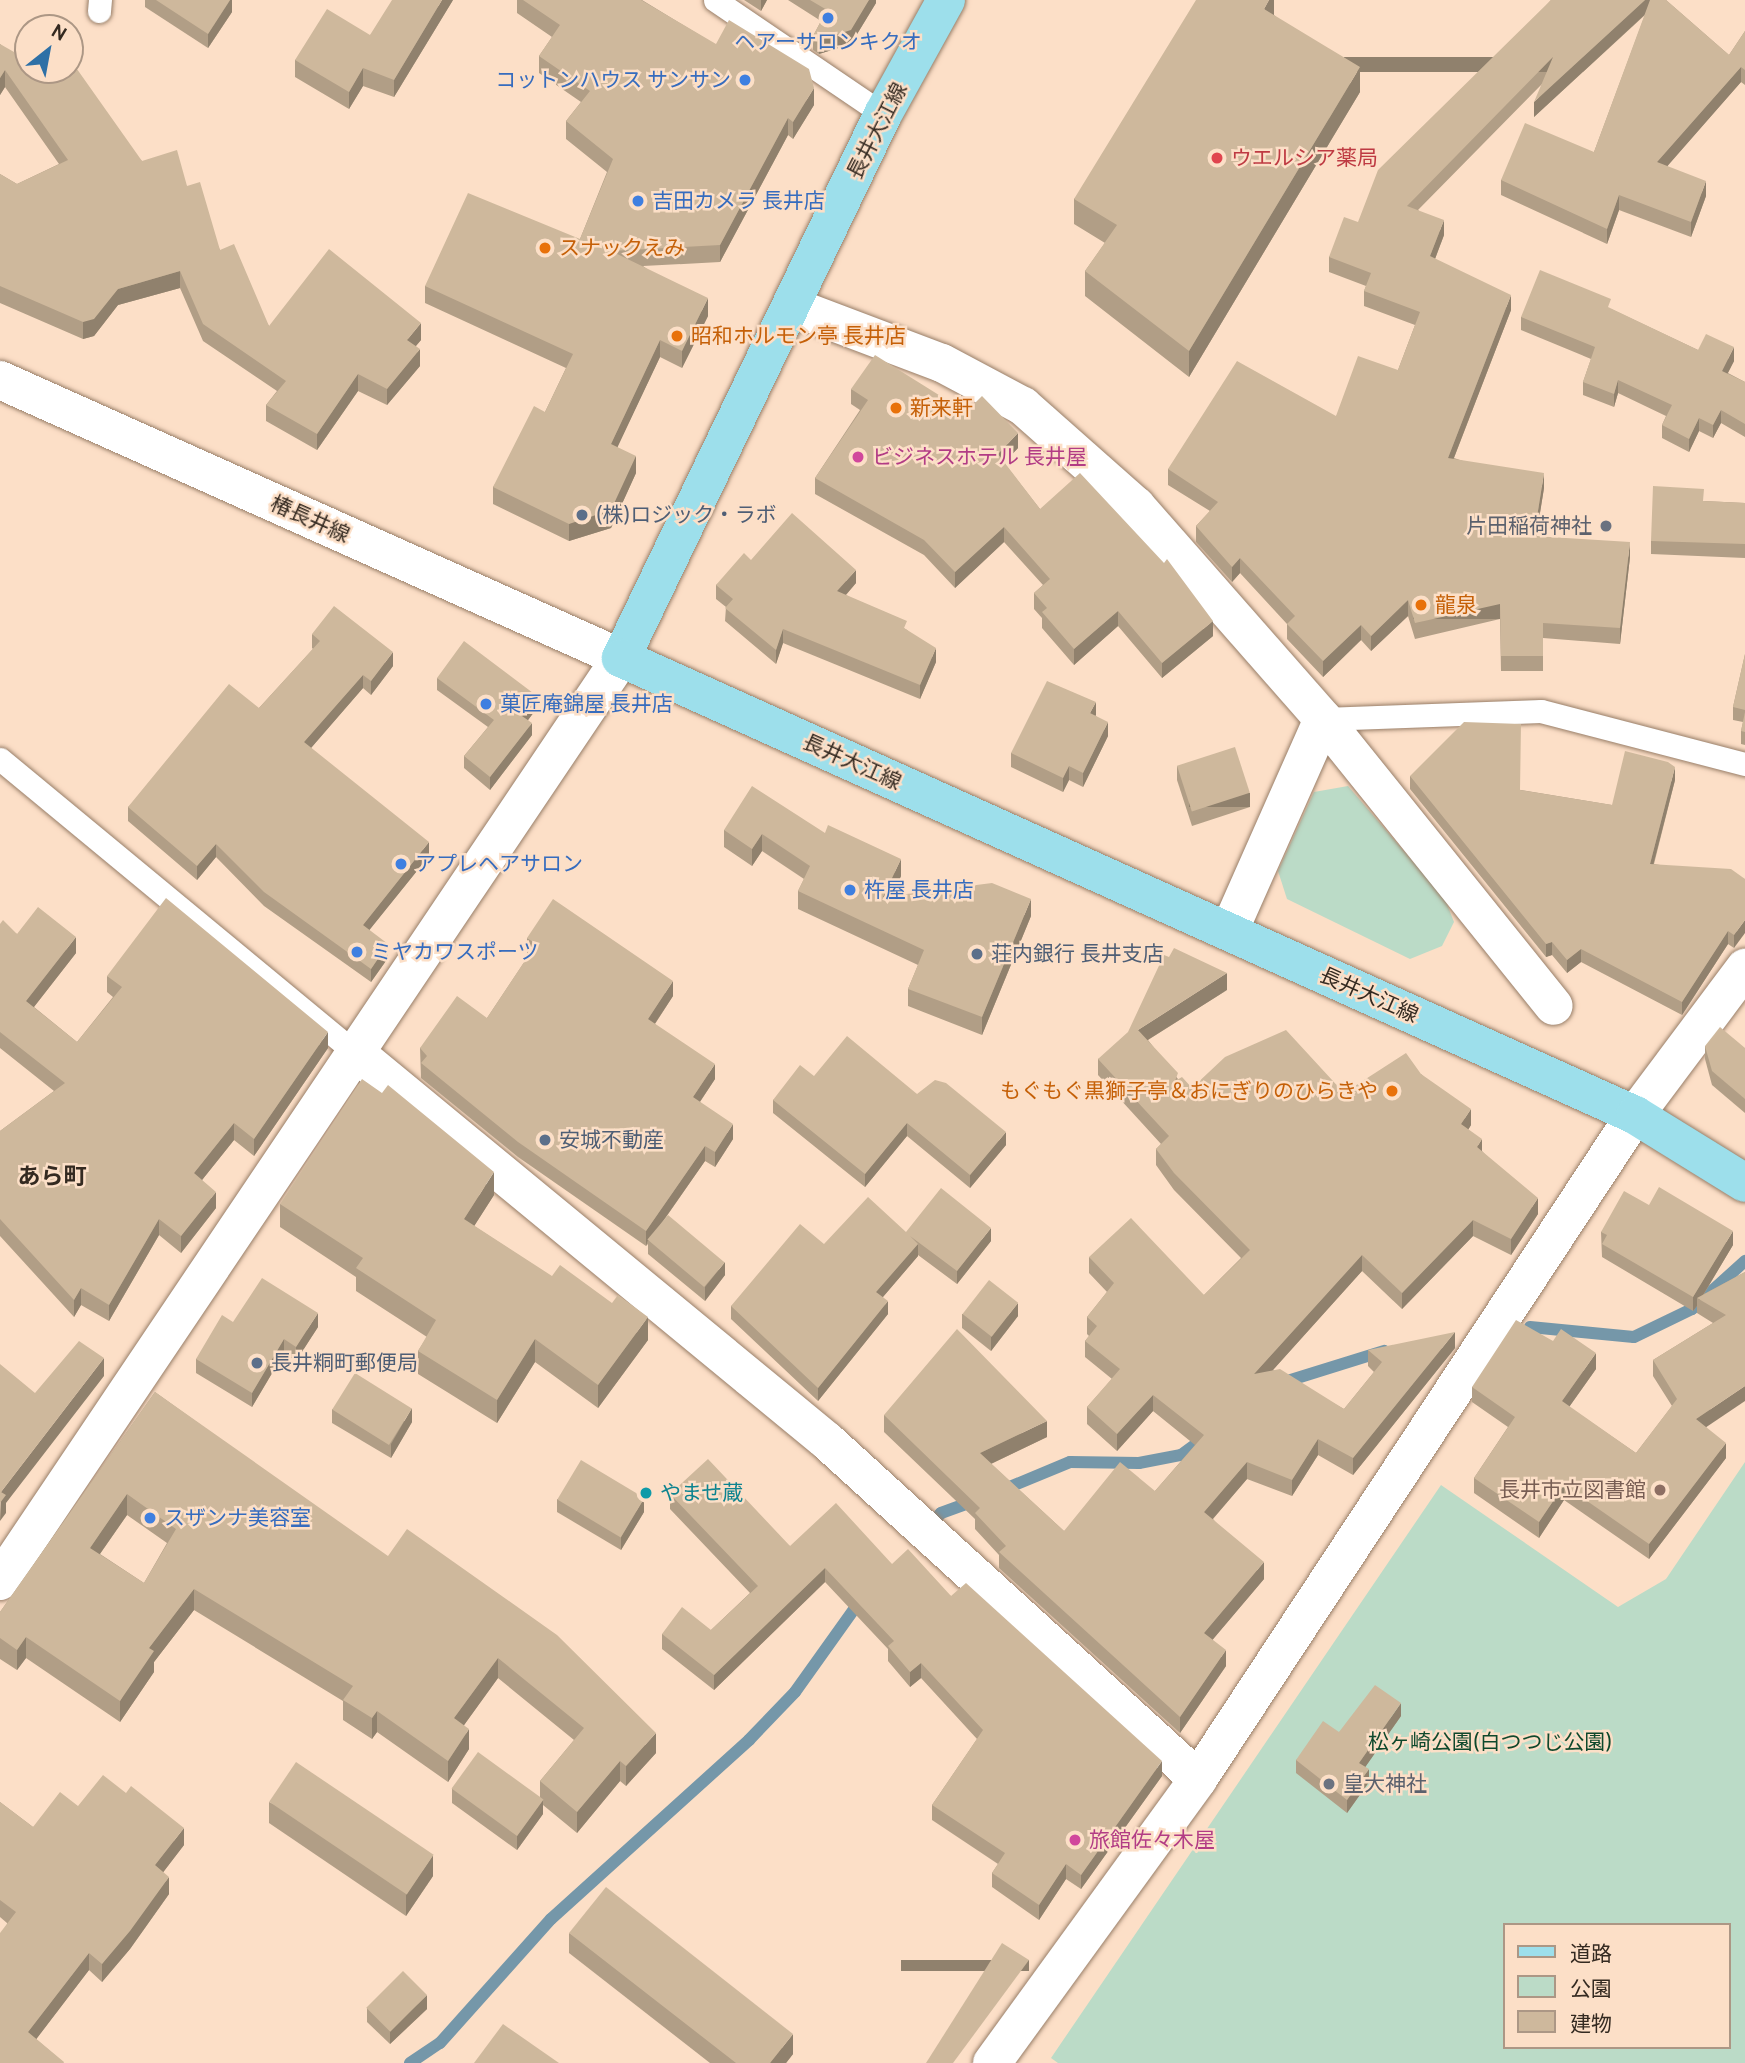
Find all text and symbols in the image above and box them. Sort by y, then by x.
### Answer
marker: ヘアーサロンキクオ [820,10,836,26]
north arrow [14,14,84,84]
text: N [47,19,71,46]
place label: ヘアーサロンキクオ [734,29,922,55]
place label: コットンハウス サンサン [495,67,731,93]
marker: コットンハウス サンサン [737,72,753,88]
street label: 長井大江線 [842,79,912,183]
place label: ウエルシア薬局 [1231,145,1378,171]
marker: ウエルシア薬局 [1209,150,1225,166]
place label: 吉田カメラ 長井店 [652,188,825,214]
marker: 吉田カメラ 長井店 [630,193,646,209]
place label: スナックえみ [559,235,685,261]
marker: スナックえみ [537,240,553,256]
place label: 昭和ホルモン亭 長井店 [691,323,906,349]
marker: 昭和ホルモン亭 長井店 [669,328,685,344]
place label: 新来軒 [910,395,973,421]
marker: 新来軒 [888,400,904,416]
place label: ビジネスホテル 長井屋 [872,444,1087,470]
marker: ビジネスホテル 長井屋 [850,449,866,465]
street label: 椿長井線 [267,490,353,548]
place label: (株)ロジック・ラボ [596,502,777,528]
marker: (株)ロジック・ラボ [574,507,590,523]
place label: 片田稲荷神社 [1466,513,1592,539]
marker: 片田稲荷神社 [1598,518,1614,534]
place label: 龍泉 [1435,592,1477,618]
marker: 龍泉 [1413,597,1429,613]
place label: 菓匠庵錦屋 長井店 [500,691,673,717]
marker: 菓匠庵錦屋 長井店 [478,696,494,712]
street label: 長井大江線 [799,729,905,795]
place label: アプレヘアサロン [415,851,583,877]
marker: アプレヘアサロン [393,856,409,872]
place label: 杵屋 長井店 [864,877,974,903]
marker: 杵屋 長井店 [842,882,858,898]
place label: ミヤカワスポーツ [371,939,539,965]
place label: 荘内銀行 長井支店 [991,941,1164,967]
marker: ミヤカワスポーツ [349,944,365,960]
marker: 荘内銀行 長井支店 [969,946,985,962]
street label: 長井大江線 [1316,962,1422,1028]
place label: もぐもぐ黒獅子亭＆おにぎりのひらきや [1000,1078,1378,1104]
marker: もぐもぐ黒獅子亭＆おにぎりのひらきや [1384,1083,1400,1099]
place label: 安城不動産 [559,1127,664,1153]
marker: 安城不動産 [537,1132,553,1148]
district label: あら町 [18,1162,86,1190]
place label: 長井粡町郵便局 [271,1350,418,1376]
marker: 長井粡町郵便局 [249,1355,265,1371]
place label: 長井市立図書館 [1499,1477,1646,1503]
place label: やませ蔵 [660,1480,744,1506]
marker: 長井市立図書館 [1652,1482,1668,1498]
marker: やませ蔵 [638,1485,654,1501]
place label: スザンナ美容室 [164,1505,311,1531]
marker: スザンナ美容室 [142,1510,158,1526]
park label: 松ヶ崎公園(白つつじ公園) [1368,1729,1612,1755]
place label: 皇大神社 [1343,1771,1427,1797]
marker: 皇大神社 [1321,1776,1337,1792]
place label: 旅館佐々木屋 [1089,1827,1215,1853]
marker: 旅館佐々木屋 [1067,1832,1083,1848]
legend [1504,1923,1731,2049]
text: 道路 [1570,1941,1612,1966]
text: 公園 [1570,1976,1612,2001]
text: 建物 [1570,2011,1612,2036]

